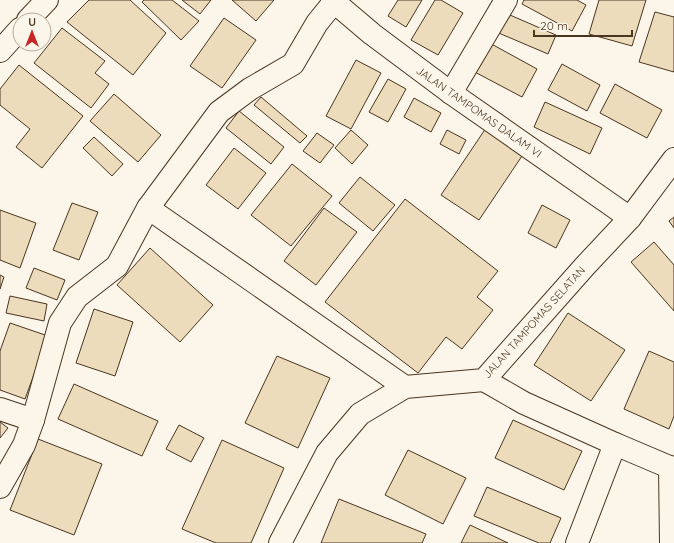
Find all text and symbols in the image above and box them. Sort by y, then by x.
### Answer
north arrow [12,12,52,52]
scale bar [534,12,632,38]
text: U [28,15,36,29]
text: 20 m [540,18,568,33]
street label: JALAN TAMPOMAS DALAM VI [414,63,544,161]
street label: JALAN TAMPOMAS SELATAN [480,263,588,381]

